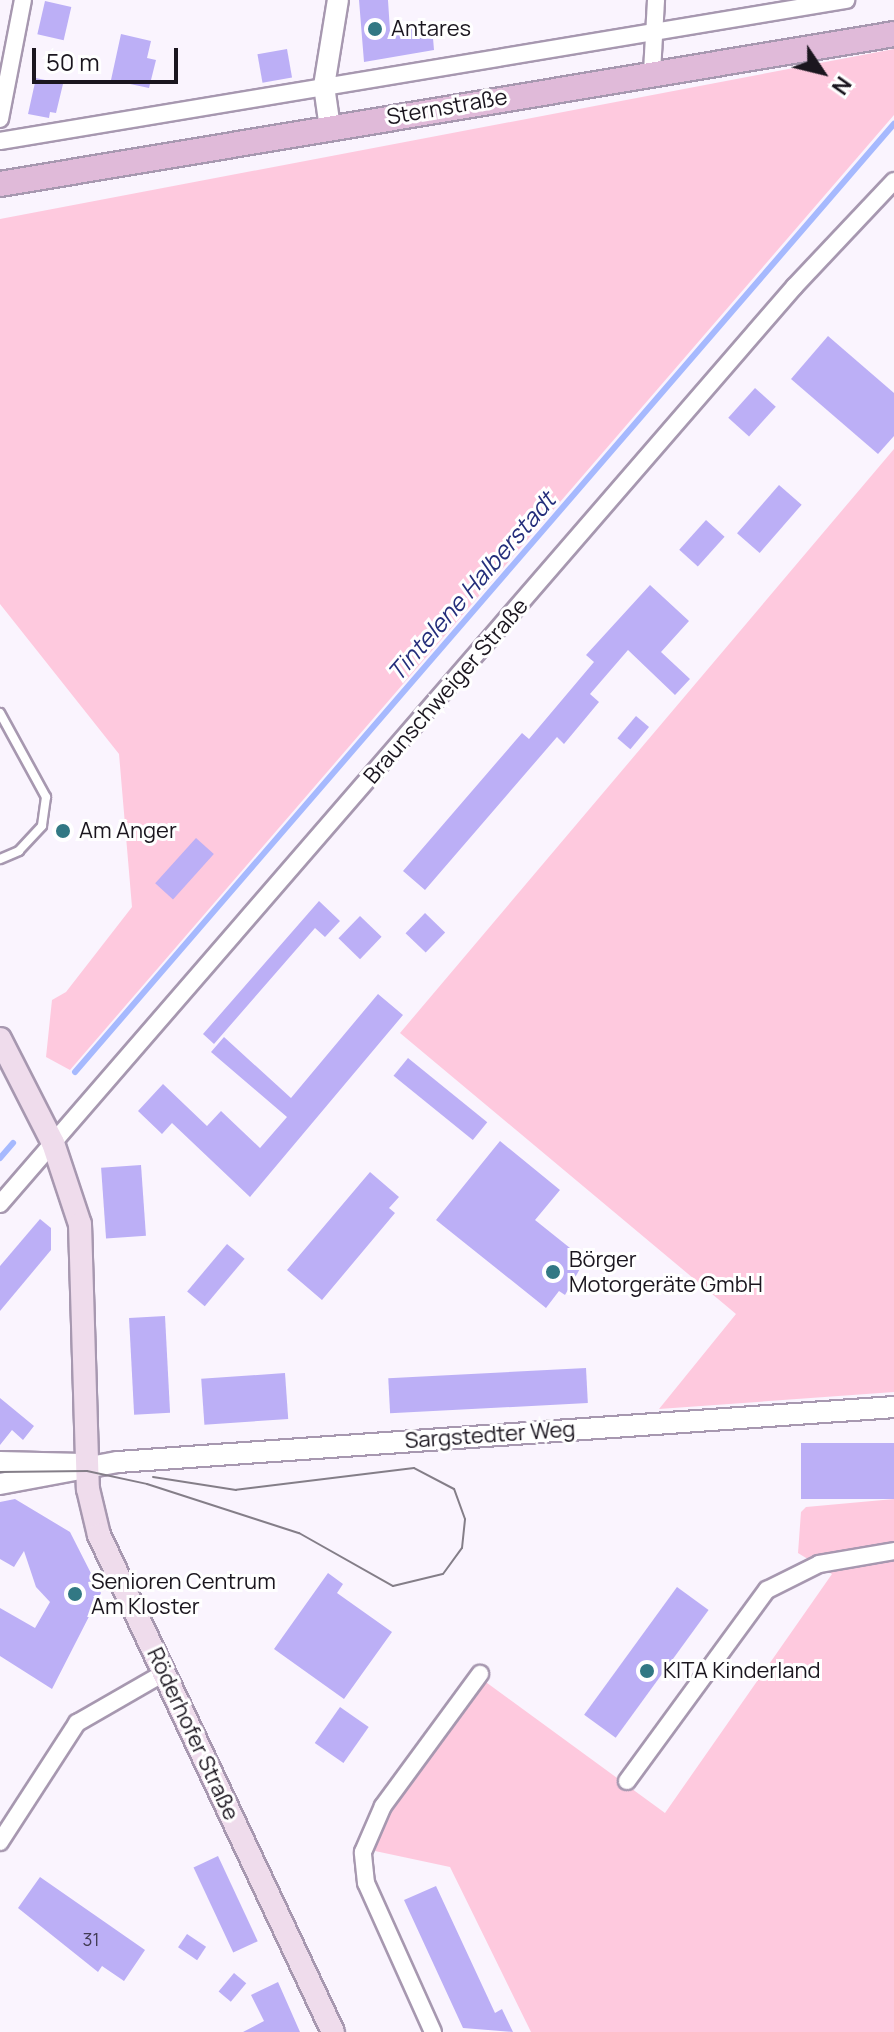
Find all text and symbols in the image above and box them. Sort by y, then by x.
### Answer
place label: Antares [391,16,471,42]
marker: Antares [366,20,384,38]
scale bar [36,32,182,82]
north arrow [782,32,862,112]
text: 50 m [46,45,100,78]
text: N [825,71,858,101]
street label: Sternstraße [385,83,509,131]
water label: Tintelene Halberstadt [381,486,561,686]
street label: Braunschweiger Straße [358,593,534,789]
place label: Am Anger [79,818,177,844]
marker: Am Anger [54,822,72,840]
place label: Börger Motorgeräte GmbH [569,1246,763,1298]
marker: Börger Motorgeräte GmbH [544,1263,562,1281]
street label: Sargstedter Weg [404,1416,576,1454]
place label: Senioren Centrum Am Kloster [91,1568,276,1620]
marker: Senioren Centrum Am Kloster [66,1585,84,1603]
street label: Röderhofer Straße [141,1643,245,1825]
place label: KITA Kinderland [663,1658,821,1684]
marker: KITA Kinderland [638,1662,656,1680]
house number: 31 [83,1928,99,1950]

